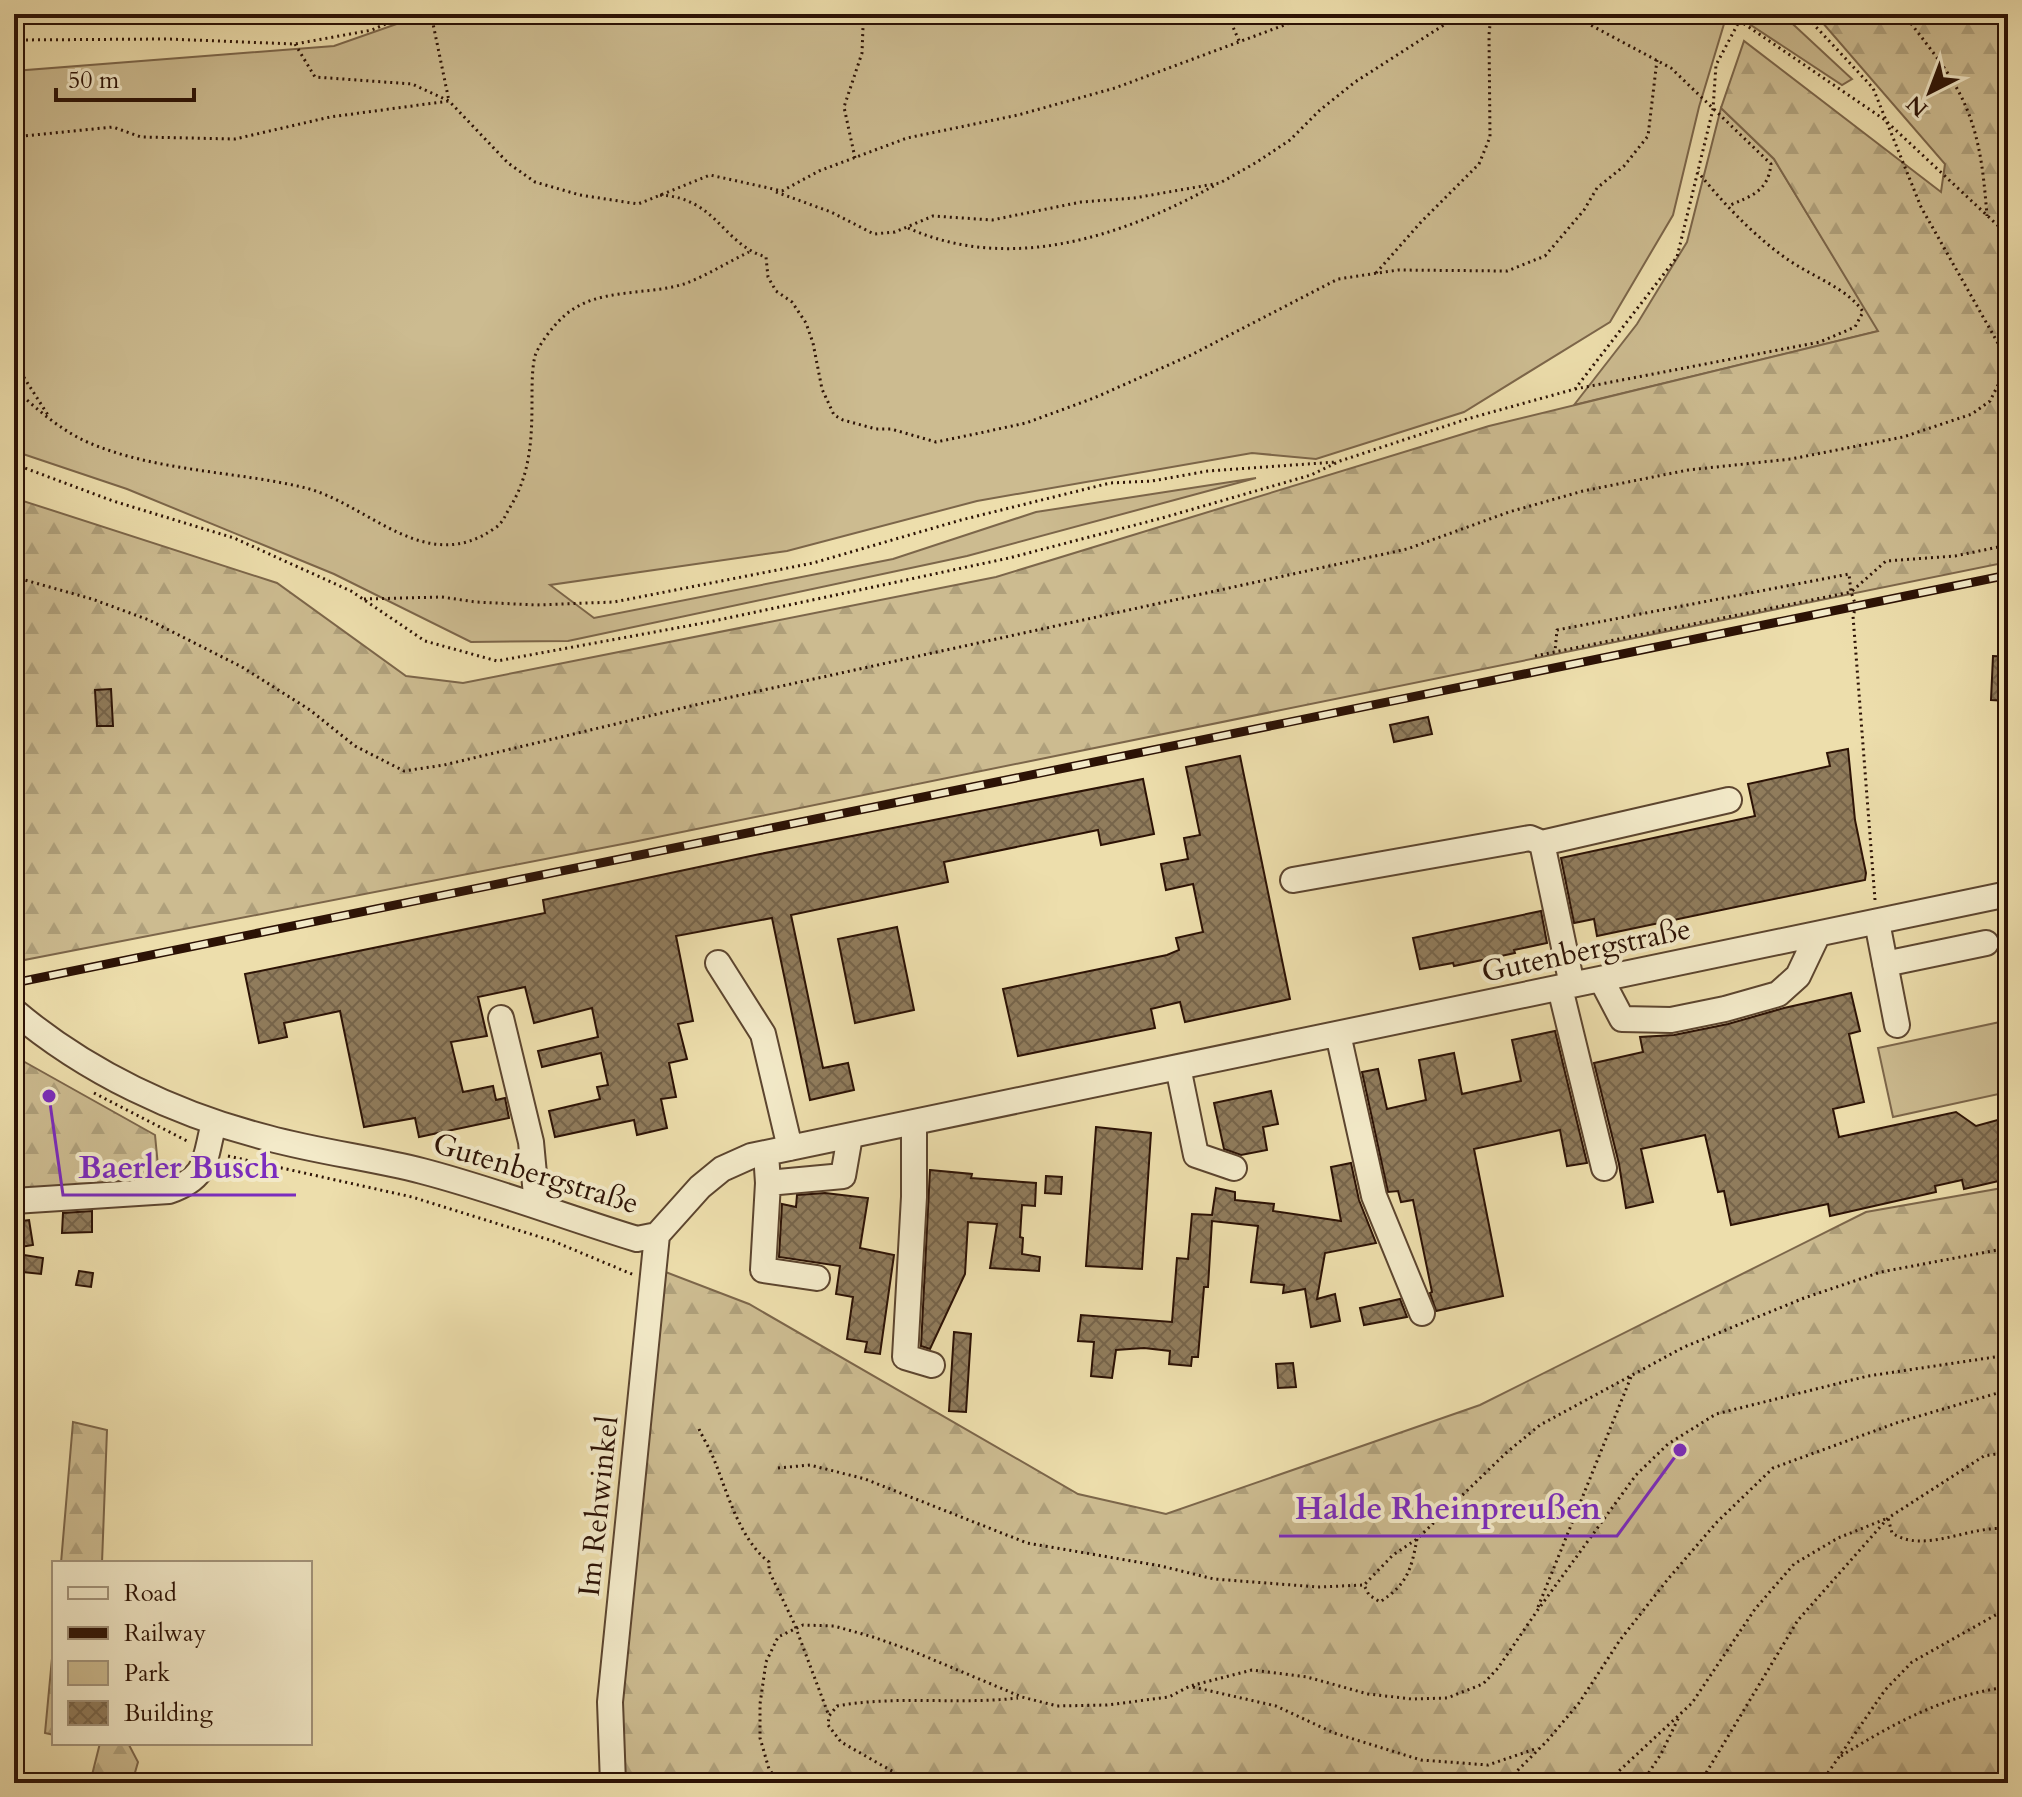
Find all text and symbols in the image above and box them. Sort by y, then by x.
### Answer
scale bar [56,52,194,102]
north arrow [1890,52,1970,132]
text: 50 m [68,64,120,97]
text: N [1900,89,1934,124]
street label: Gutenbergstraße [1478,908,1694,993]
street label: Gutenbergstraße [428,1123,644,1224]
callout: Baerler Busch [63,1139,296,1195]
text: Baerler Busch [79,1146,280,1190]
street label: Im Rehwinkel [569,1413,628,1598]
callout: Halde Rheinpreußen [1279,1480,1617,1536]
text: Halde Rheinpreußen [1295,1487,1601,1531]
legend [52,1561,312,1745]
text: Road [124,1577,177,1610]
text: Railway [124,1617,206,1650]
text: Park [124,1657,170,1690]
text: Building [124,1697,214,1730]

